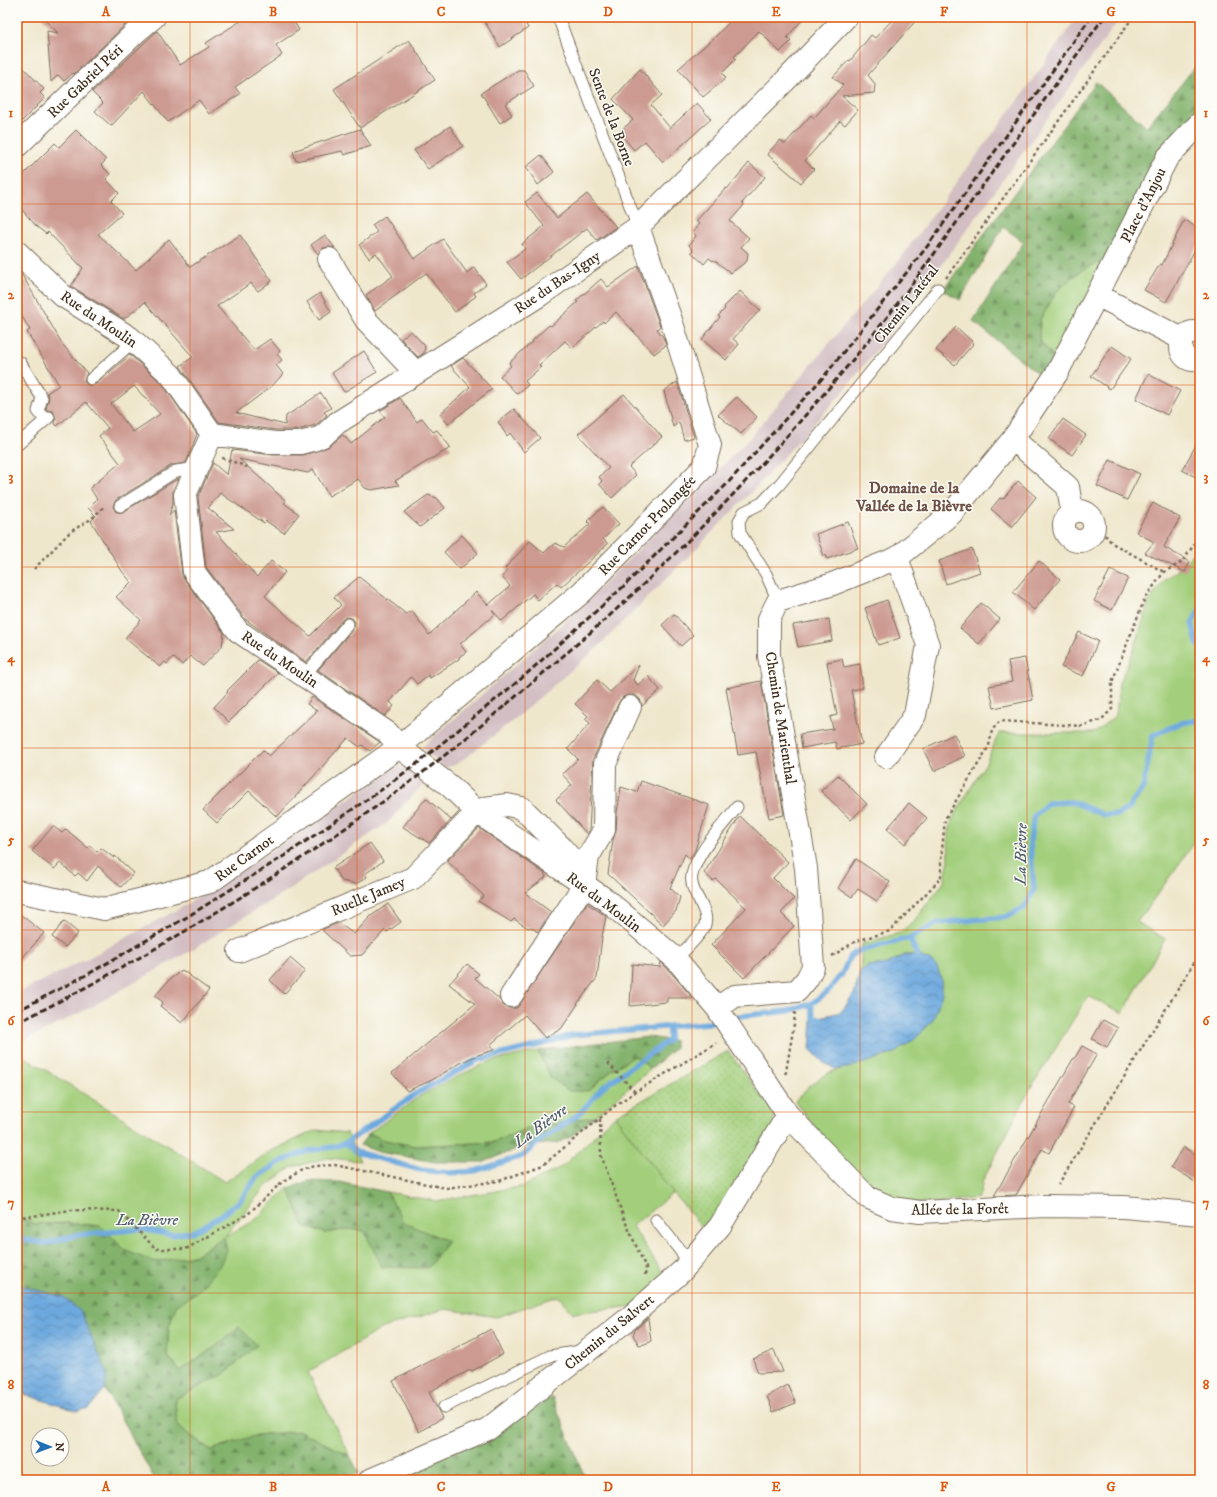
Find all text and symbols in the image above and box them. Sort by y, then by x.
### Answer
text: A [101,4,111,20]
text: B [269,4,277,20]
text: C [437,4,446,20]
text: D [603,4,613,20]
text: E [771,4,781,20]
text: F [940,4,949,20]
text: G [1106,4,1116,20]
street label: Rue Gabriel Péri [43,40,127,122]
street label: Sente de la Borne [584,66,639,169]
text: 1 [9,105,14,121]
text: 1 [1204,105,1209,121]
street label: Place d'Anjou [1116,164,1170,246]
street label: Rue du Bas-Igny [511,246,605,318]
street label: Chemin Latéral [870,261,943,348]
text: 2 [8,287,15,303]
street label: Rue du Moulin [57,287,141,352]
text: 2 [1203,287,1210,303]
text: 3 [9,469,14,485]
text: 3 [1204,469,1209,485]
street label: Rue Carnot Prolongée [594,471,700,580]
district label: Domaine de la Vallée de la Bièvre [855,478,972,516]
street label: Rue du Moulin [238,627,322,692]
text: 4 [6,650,15,667]
street label: Chemin de Marienthal [761,650,800,786]
text: 4 [1201,650,1210,667]
water label: La Bièvre [1010,822,1032,886]
street label: Rue Carnot [211,830,278,886]
text: 5 [7,832,15,848]
text: 5 [1202,832,1210,848]
street label: Rue du Moulin [563,868,645,937]
street label: Ruelle Jamey [328,872,409,921]
text: 6 [8,1013,16,1029]
text: 6 [1203,1013,1211,1029]
water label: La Bièvre [509,1099,572,1153]
text: 7 [8,1195,15,1211]
text: 7 [1203,1195,1210,1211]
street label: Allée de la Forêt [911,1199,1009,1220]
water label: La Bièvre [115,1210,178,1230]
street label: Chemin du Salvert [561,1290,658,1374]
text: 8 [8,1377,15,1393]
text: 8 [1203,1377,1210,1393]
north arrow [30,1427,70,1467]
text: N [52,1443,66,1452]
text: A [101,1479,111,1495]
text: B [269,1479,277,1495]
text: C [437,1479,446,1495]
text: D [603,1479,613,1495]
text: E [771,1479,781,1495]
text: F [940,1479,949,1495]
text: G [1106,1479,1116,1495]

